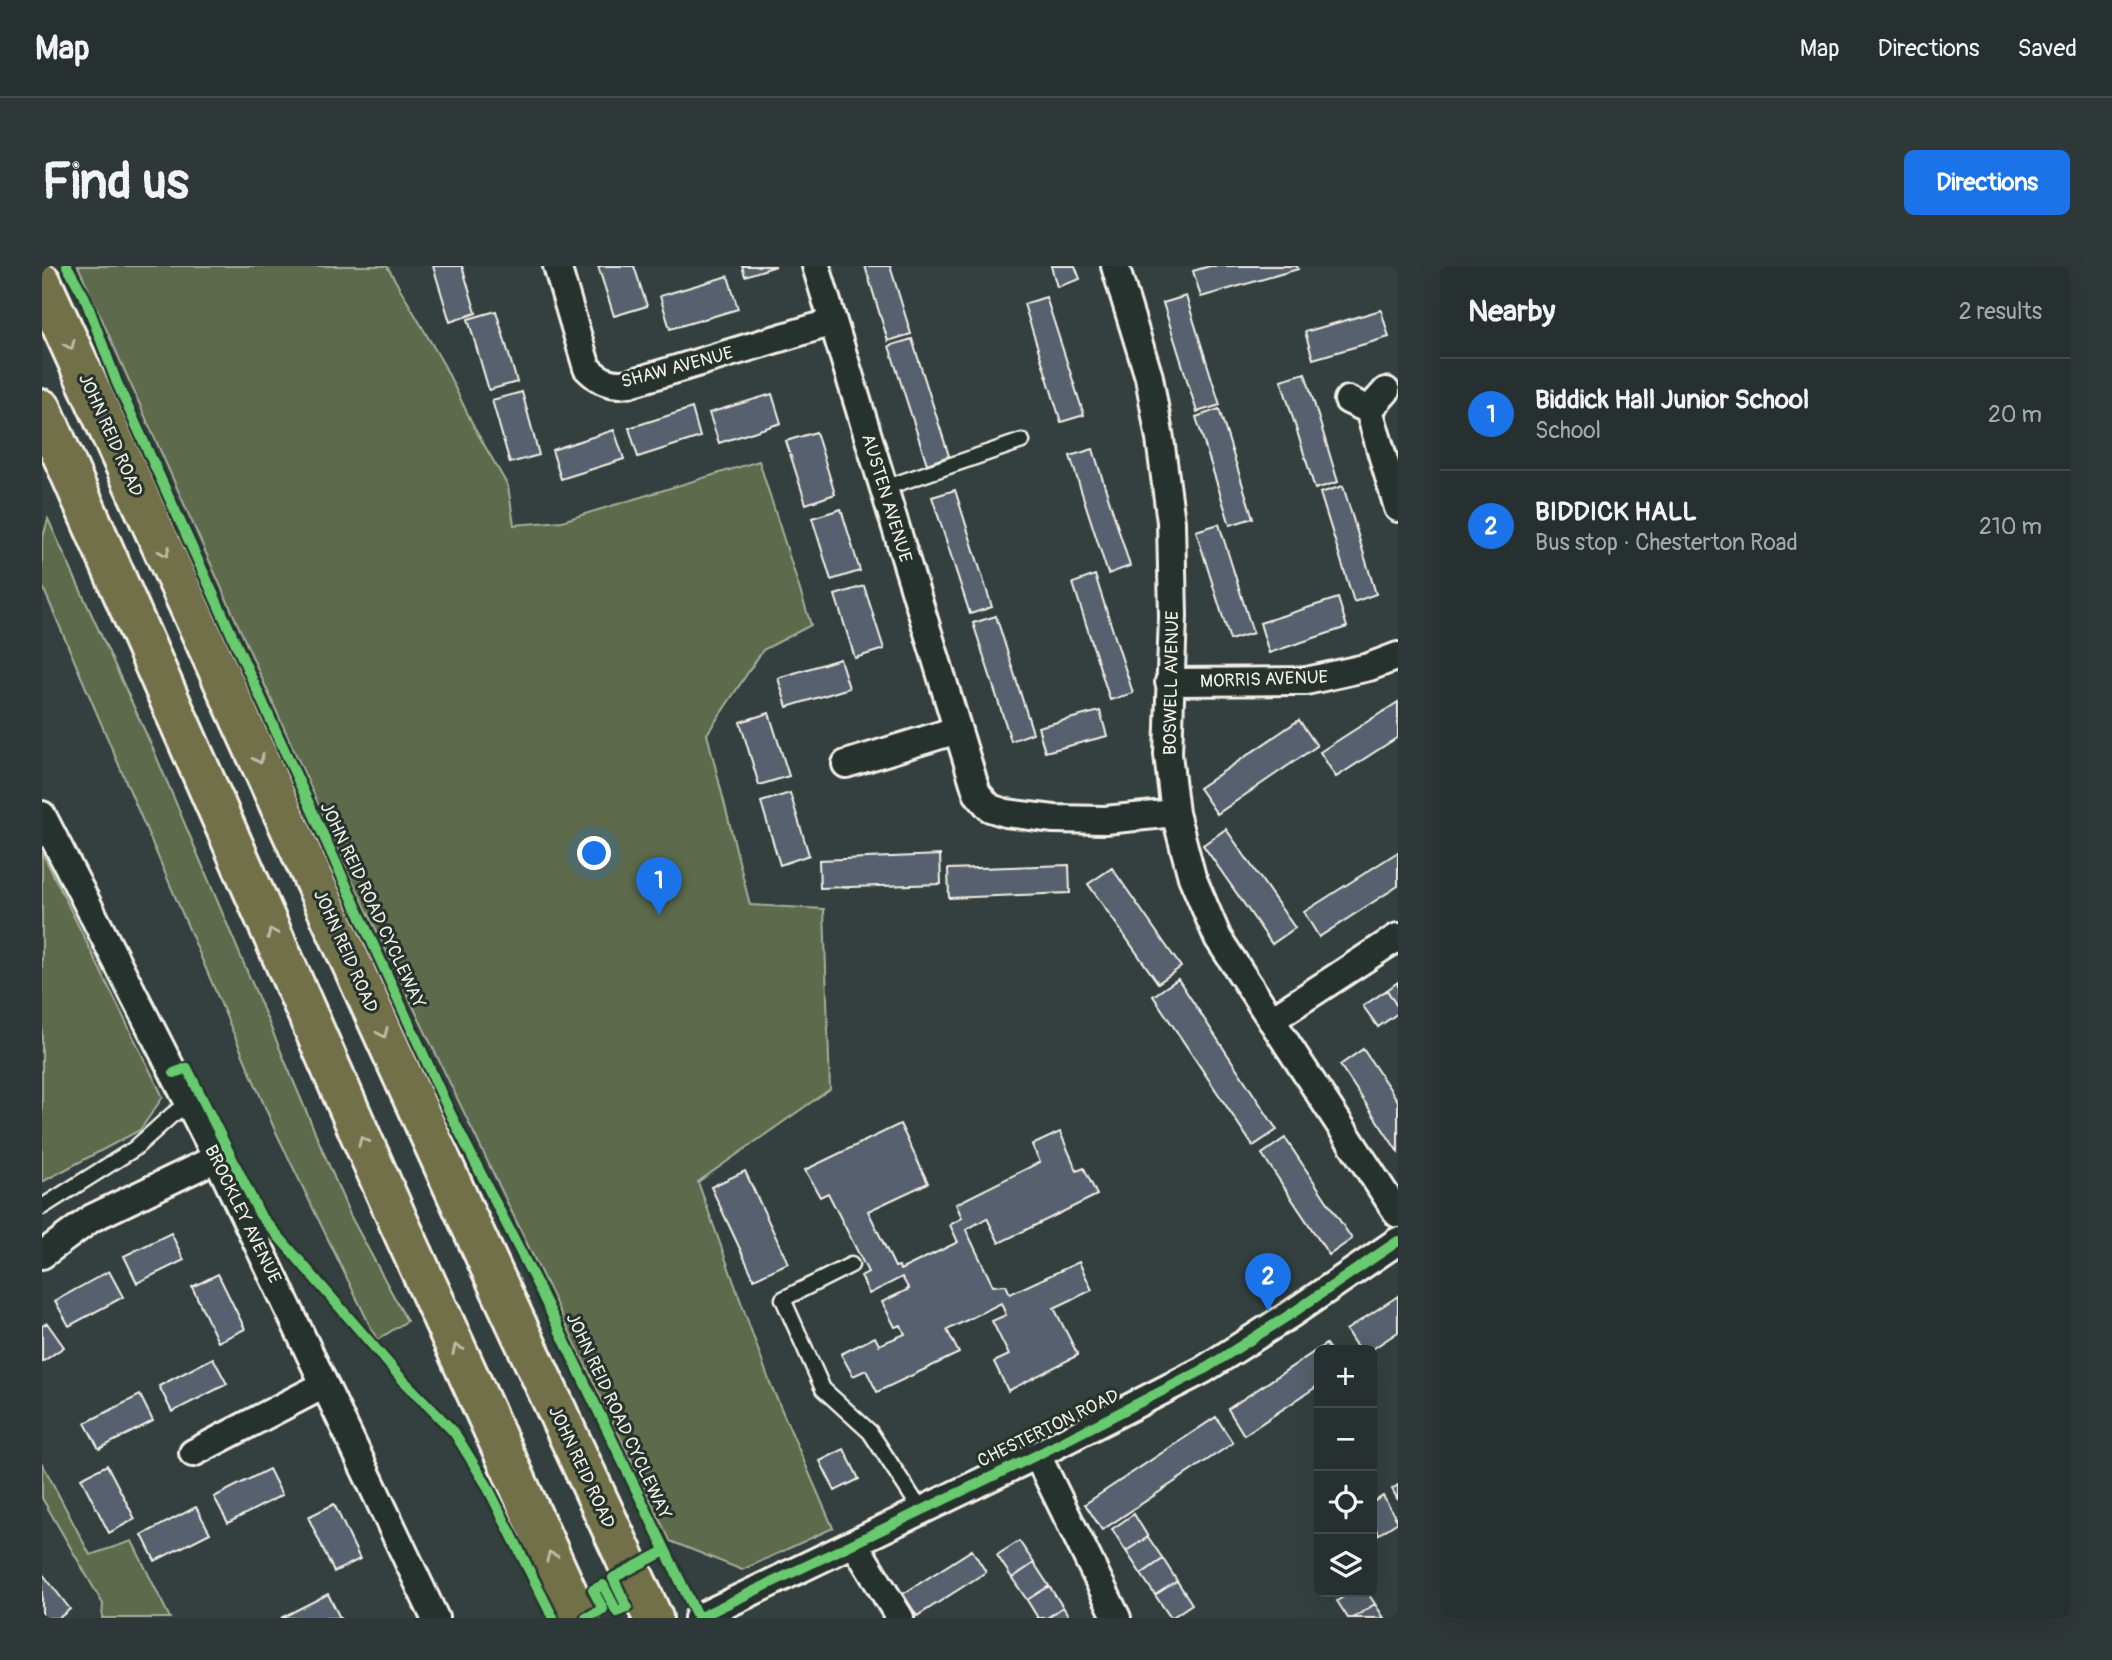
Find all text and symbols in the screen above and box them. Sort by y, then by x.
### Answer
text: Map [35,28,90,69]
text: Map [1800,34,1840,63]
text: Directions [1878,34,1979,63]
text: Saved [2017,34,2077,63]
button: Directions [1904,150,2070,215]
text: Find us [42,152,189,213]
text: Nearby [1468,293,1555,330]
text: 2 results [1959,297,2042,326]
one-way arrow [62,338,76,350]
street label: SHAW AVENUE [619,341,736,393]
street label: JOHN REID ROAD [73,370,148,500]
text: Biddick Hall Junior School [1535,384,1809,416]
text: 1 [1487,400,1496,429]
text: 20 m [1988,400,2042,429]
text: School [1535,416,1601,445]
street label: AUSTEN AVENUE [856,431,917,565]
text: BIDDICK HALL [1535,496,1697,528]
text: 2 [1485,512,1497,541]
text: 210 m [1979,512,2042,541]
text: Bus stop · Chesterton Road [1535,528,1798,557]
one-way arrow [156,545,170,557]
street label: BOSWELL AVENUE [1159,611,1184,755]
street label: MORRIS AVENUE [1200,666,1328,693]
one-way arrow [251,752,265,764]
street label: JOHN REID ROAD CYCLEWAY [316,799,430,1011]
your location [577,836,611,870]
pin: 1 [636,857,682,915]
street label: JOHN REID ROAD [309,886,383,1016]
one-way arrow [266,928,280,940]
one-way arrow [375,1026,389,1038]
one-way arrow [357,1136,371,1149]
street label: BROCKLEY AVENUE [199,1141,286,1287]
pin: 2 [1245,1253,1291,1311]
street label: JOHN REID ROAD CYCLEWAY [562,1310,676,1522]
one-way arrow [451,1344,465,1356]
map controls [1314,1345,1377,1597]
button: + [1314,1345,1377,1408]
street label: CHESTERTON ROAD [974,1384,1123,1473]
street label: JOHN REID ROAD [544,1402,620,1532]
button: − [1314,1408,1377,1471]
button: locate [1314,1471,1377,1534]
button: layers [1314,1534,1377,1597]
one-way arrow [545,1551,559,1563]

